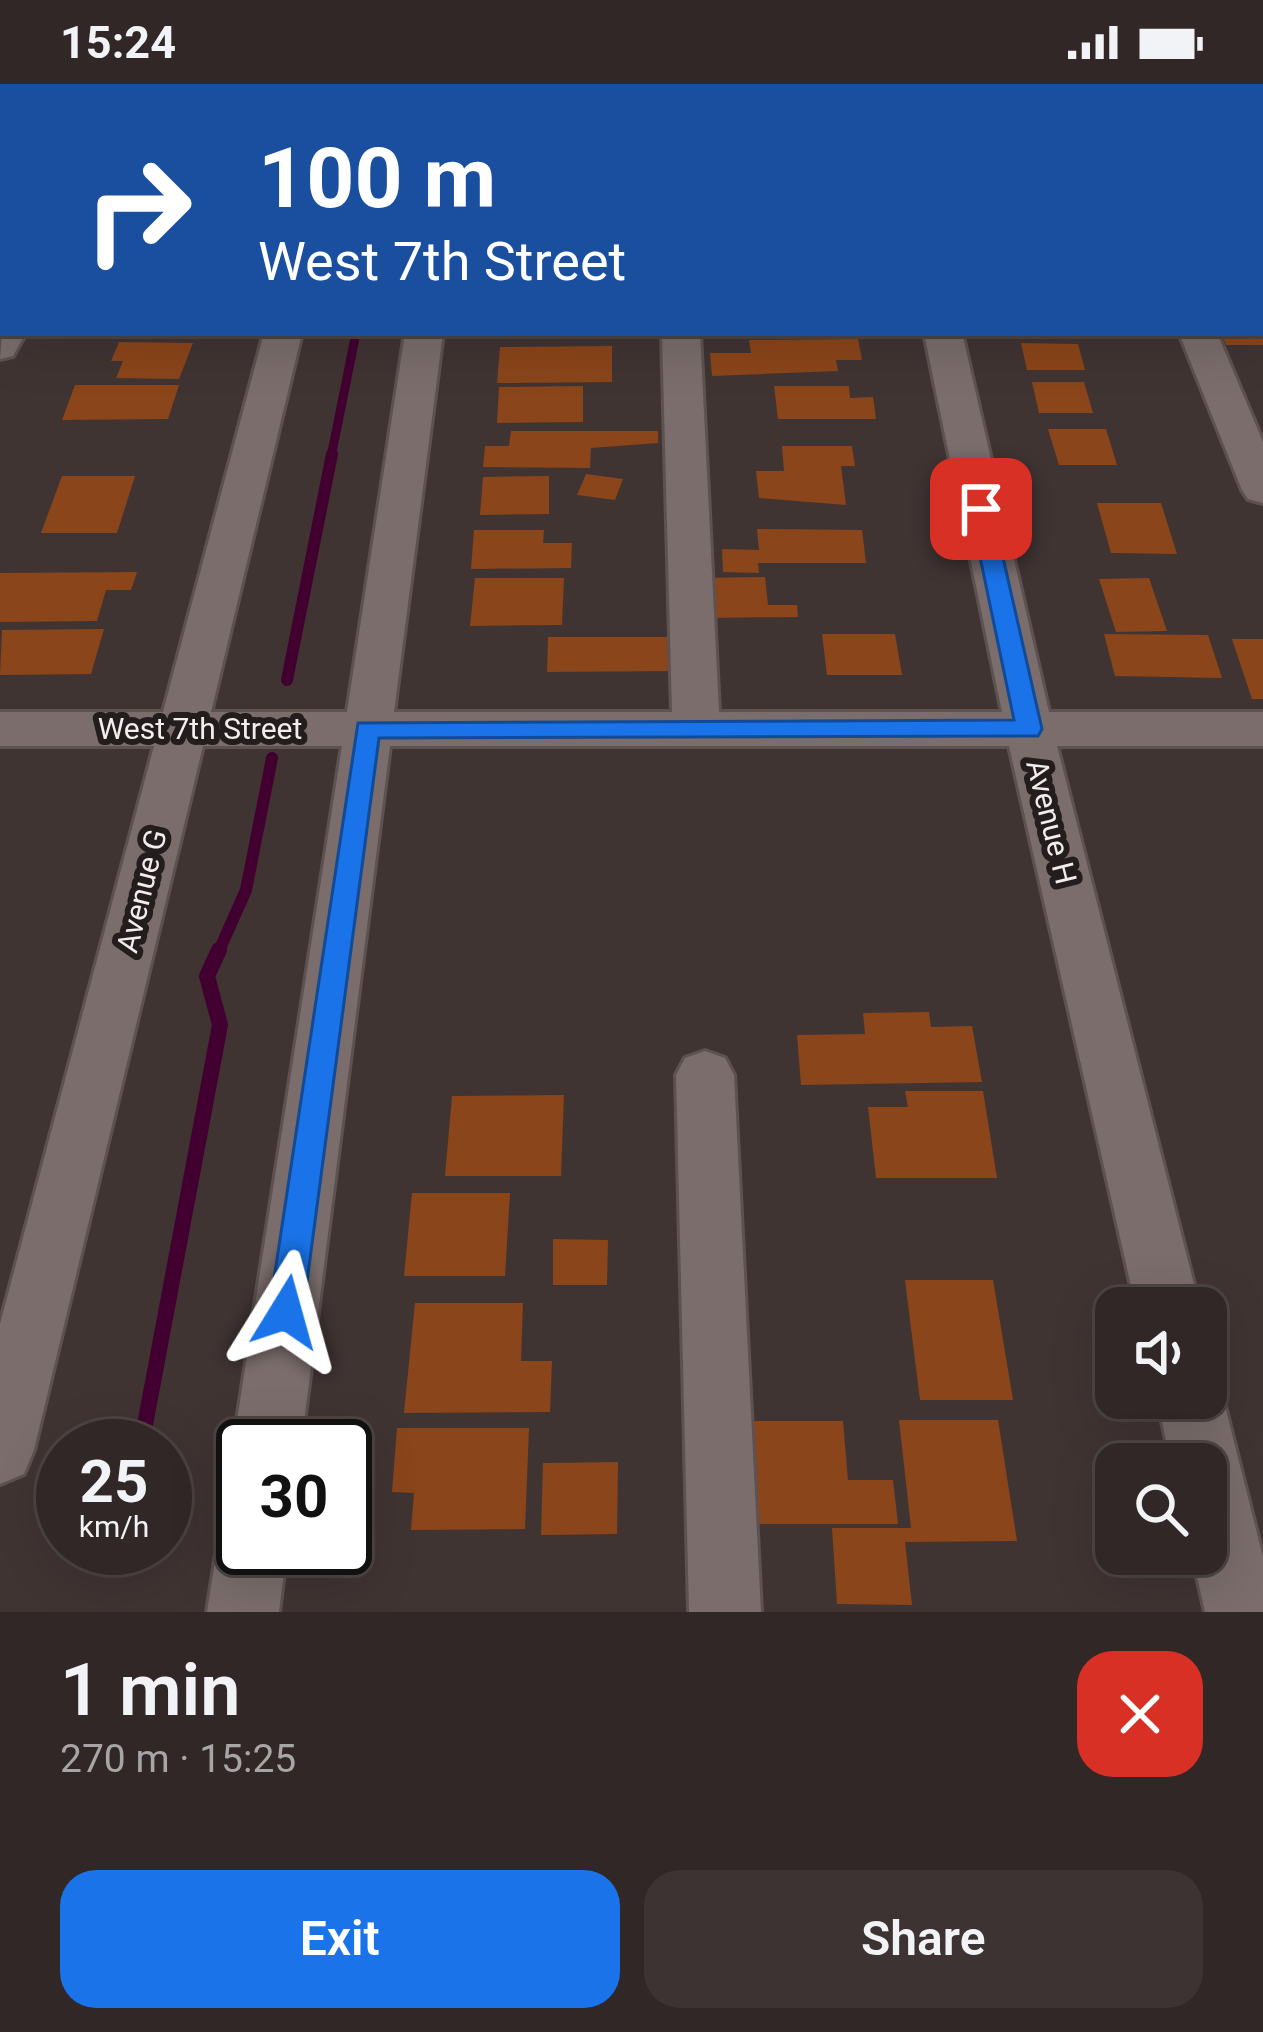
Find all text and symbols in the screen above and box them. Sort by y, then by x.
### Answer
text: 15:24 [60,16,176,69]
text: 100 m [258,129,496,228]
icon: right [60,132,216,288]
text: West 7th Street [258,230,626,293]
pin [930,458,1032,560]
icon: arrive [948,476,1014,542]
street label: West 7th Street [98,711,302,746]
street label: Avenue H [1019,756,1084,888]
street label: Avenue G [109,826,174,956]
position arrow [223,1249,349,1375]
map controls [1095,1287,1227,1575]
button: sound [1095,1287,1227,1419]
speed limit sign: 30 [216,1419,372,1575]
button: search [1095,1443,1227,1575]
text: 25 [80,1446,148,1517]
text: km/h [79,1509,149,1544]
text: 1 min [60,1648,241,1733]
button: close [1077,1651,1203,1777]
text: 270 m · 15:25 [60,1736,296,1782]
button: Exit [60,1870,620,2008]
button: Share [644,1870,1203,2008]

